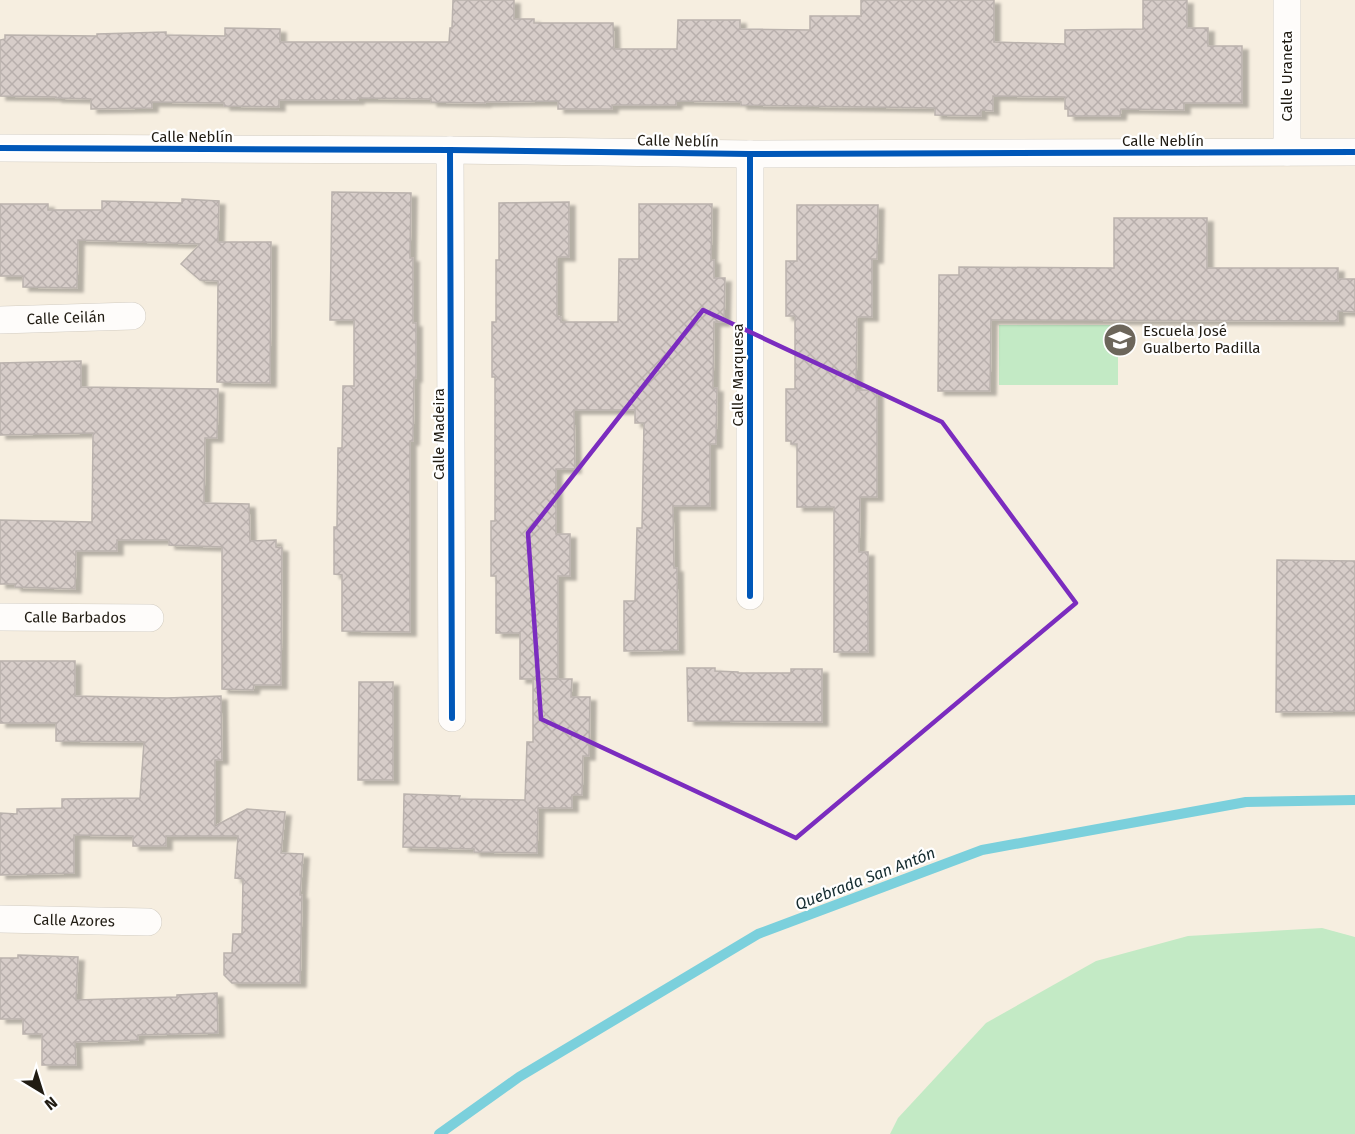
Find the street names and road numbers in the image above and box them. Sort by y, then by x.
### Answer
street label: Calle Uraneta [1278,31,1296,121]
street label: Calle Neblín [151,128,233,146]
street label: Calle Neblín [637,131,719,151]
street label: Calle Neblín [1122,132,1204,150]
street label: Calle Ceilán [26,308,106,328]
street label: Calle Marquesa [729,323,747,427]
street label: Calle Madeira [430,388,448,480]
street label: Calle Barbados [24,608,126,627]
street label: Calle Azores [33,911,115,930]

